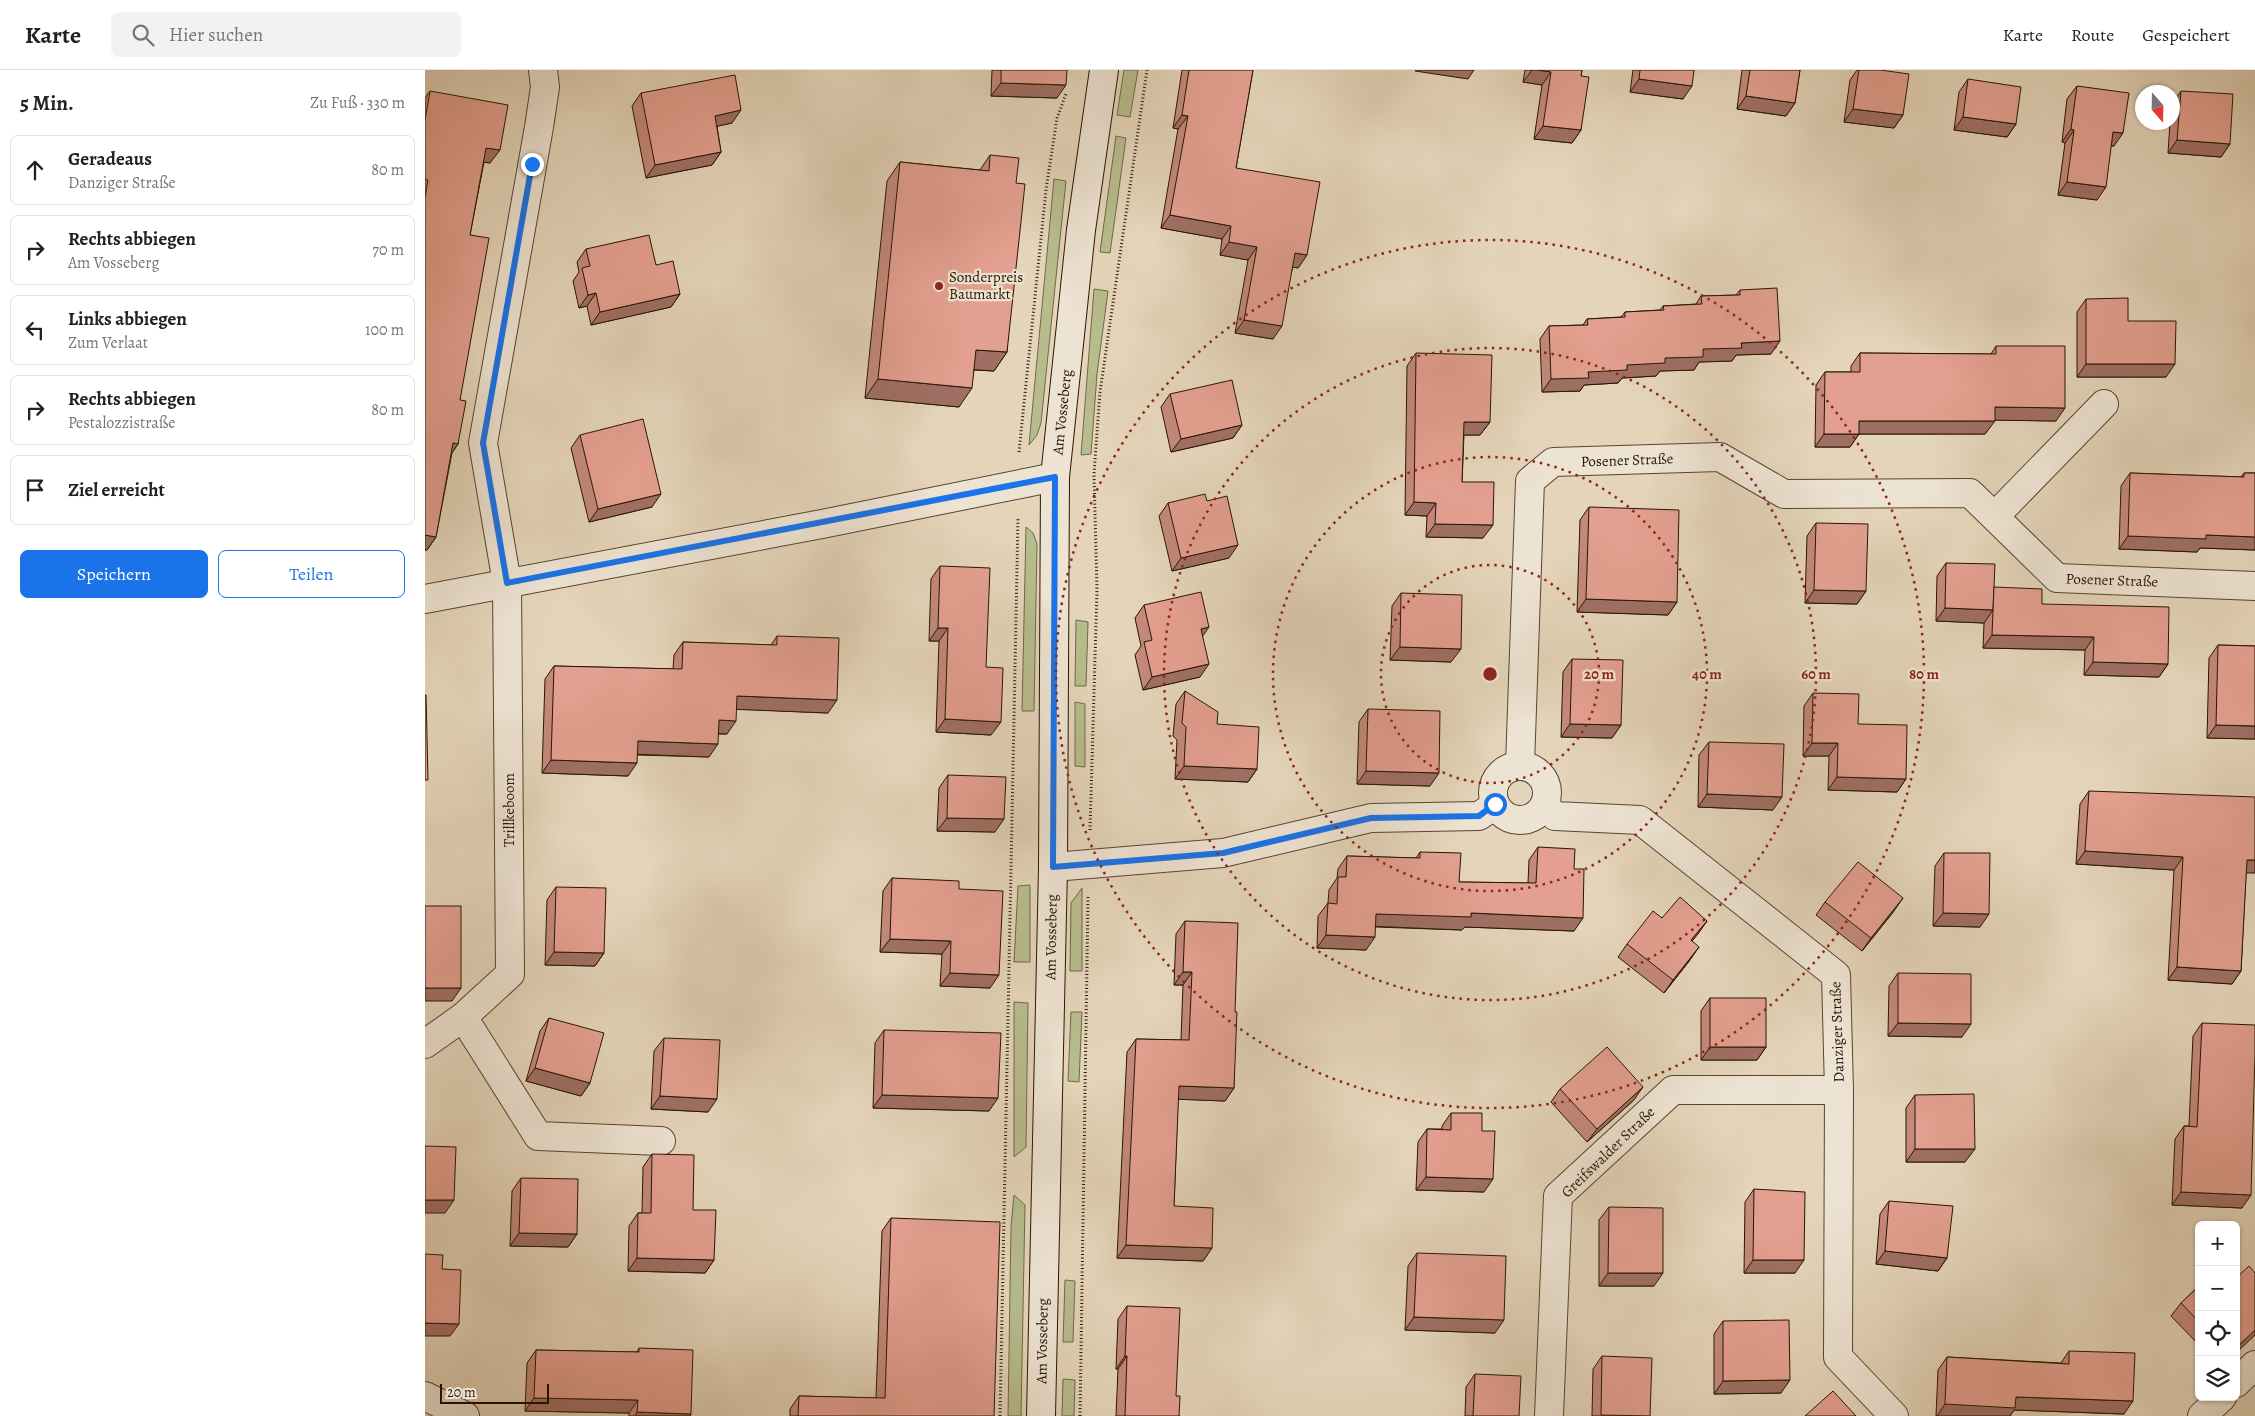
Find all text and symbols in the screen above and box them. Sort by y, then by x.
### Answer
search box [111,12,461,57]
text: Karte [25,19,81,51]
icon: search [129,21,157,49]
text: Hier suchen [169,22,263,48]
text: Karte [2003,23,2043,47]
text: Route [2071,23,2114,47]
text: Gespeichert [2142,23,2230,47]
north arrow [2135,85,2180,130]
text: 5 Min. [20,89,74,117]
text: Zu Fuß · 330 m [310,92,405,114]
text: Geradeaus [68,146,152,172]
route end [521,153,544,176]
icon: ahead [21,156,49,184]
text: 80 m [371,159,404,181]
text: Danziger Straße [68,172,176,194]
text: Rechts abbiegen [68,226,196,252]
icon: right [21,236,49,264]
text: 70 m [372,239,404,261]
text: Am Vosseberg [68,252,160,274]
place label: Sonderpreis Baumarkt [949,267,1023,304]
marker: Sonderpreis Baumarkt [933,280,945,292]
text: Links abbiegen [68,306,187,332]
icon: left [21,316,49,344]
text: 100 m [365,319,404,341]
text: Zum Verlaat [68,332,148,354]
street label: Am Vosseberg [1047,368,1076,457]
text: Rechts abbiegen [68,386,196,412]
icon: right [21,396,49,424]
text: 80 m [371,399,404,421]
text: Pestalozzistraße [68,412,175,434]
street label: Posener Straße [1580,448,1674,472]
icon: arrive [21,476,49,504]
text: Ziel erreicht [68,477,165,503]
button: Speichern [20,550,208,598]
button: Teilen [218,550,405,598]
street label: Posener Straße [2065,568,2159,592]
text: 20 m [1584,664,1614,684]
text: 40 m [1692,664,1722,684]
text: 60 m [1801,664,1831,684]
text: 80 m [1909,664,1939,684]
centre of rings [1481,665,1499,683]
street label: Trillkeboom [499,773,519,847]
route start [1484,793,1507,816]
street label: Am Vosseberg [1040,893,1062,981]
street label: Danziger Straße [1825,981,1849,1083]
street label: Greifswalder Straße [1557,1102,1659,1202]
map controls [2195,1221,2240,1401]
button: + [2195,1221,2240,1266]
button: − [2195,1266,2240,1311]
street label: Am Vosseberg [1031,1297,1053,1385]
button: locate [2195,1311,2240,1356]
button: layers [2195,1356,2240,1401]
scale bar [440,1381,549,1404]
text: 20 m [447,1383,476,1402]

